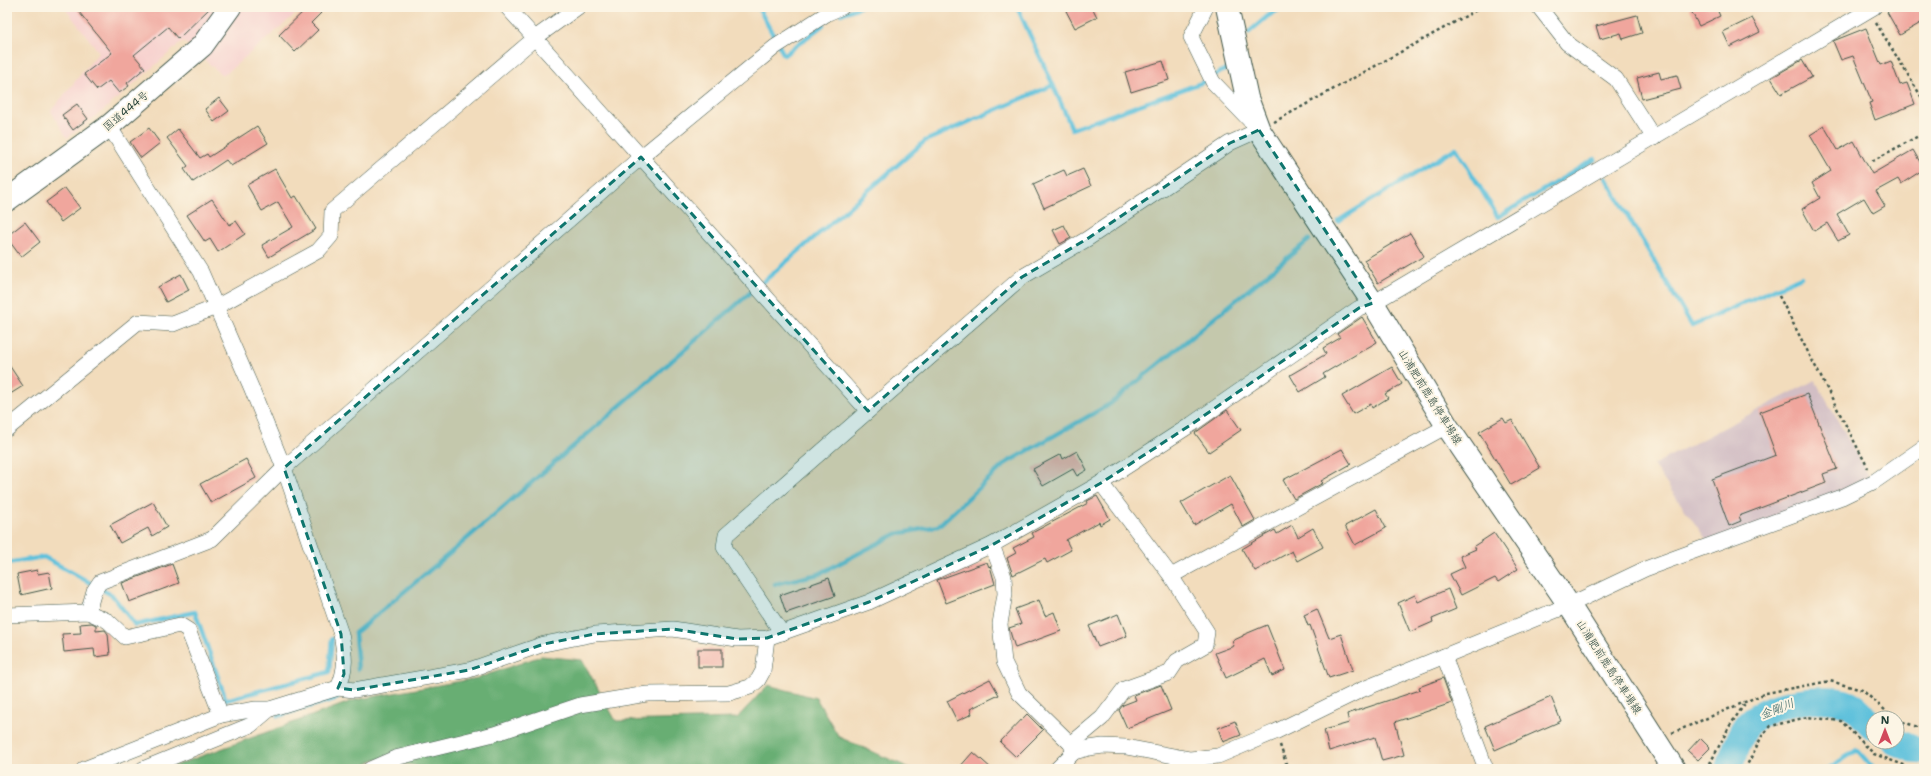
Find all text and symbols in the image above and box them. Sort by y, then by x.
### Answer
street label: 国道444号 [100,87,152,135]
street label: 山浦肥前鹿島停車場線 [1394,346,1466,448]
street label: 山浦肥前鹿島停車場線 [1573,617,1645,717]
water label: 金剛川 [1757,695,1797,723]
north arrow [1865,710,1905,750]
text: N [1881,713,1890,728]

